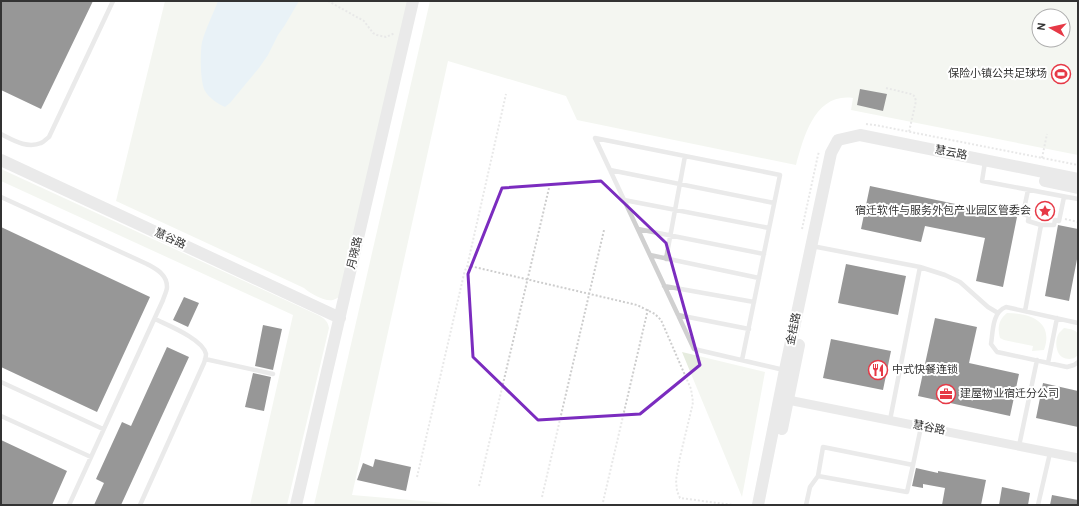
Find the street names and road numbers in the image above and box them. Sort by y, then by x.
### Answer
street label: 慧云路 [933,143,969,163]
street label: 慧谷路 [152,226,188,252]
street label: 月晓路 [344,235,366,271]
street label: 金桂路 [784,311,804,347]
street label: 慧谷路 [911,418,947,438]

